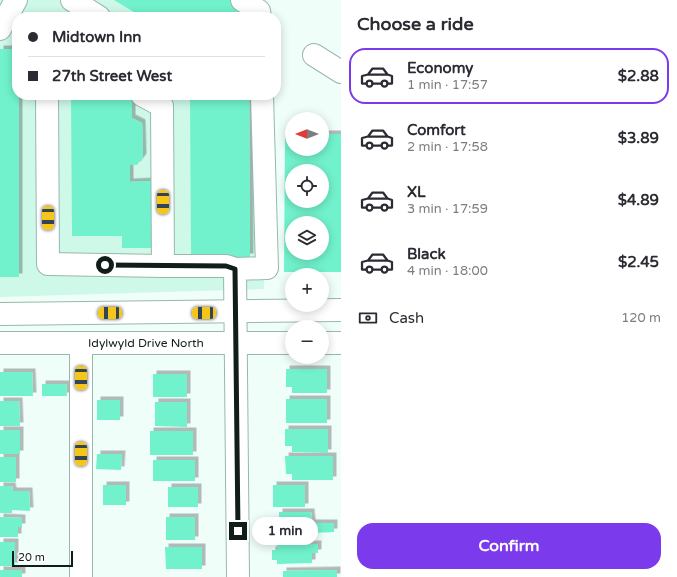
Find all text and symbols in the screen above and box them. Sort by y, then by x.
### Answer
text: Choose a ride [357,13,474,35]
text: Midtown Inn [52,28,142,46]
icon: car [359,58,395,94]
text: Economy [407,59,473,77]
text: 27th Street West [52,67,172,85]
text: $2.88 [618,67,659,85]
text: 1 min · 17:57 [407,77,488,93]
north arrow [285,112,329,156]
map controls [285,112,329,364]
icon: car [359,120,395,156]
text: Comfort [407,121,466,139]
text: $3.89 [618,129,659,147]
text: 2 min · 17:58 [407,139,488,155]
button: locate [285,164,329,208]
icon: car [359,182,395,218]
text: XL [407,183,426,201]
car [157,190,169,214]
text: $4.89 [618,191,659,209]
text: 3 min · 17:59 [407,201,488,217]
car [42,206,54,230]
button: layers [285,216,329,260]
icon: car [359,244,395,280]
text: Black [407,245,446,263]
text: $2.45 [618,253,659,271]
route start [96,256,114,274]
text: 4 min · 18:00 [407,263,488,279]
button: + [285,268,329,312]
car [98,307,122,319]
car [192,307,216,319]
icon: cash [357,307,379,329]
text: Cash [389,309,424,327]
text: 120 m [621,310,661,326]
button: − [285,320,329,364]
street label: Idylwyld Drive North [88,336,204,350]
car [75,366,87,390]
car [75,442,87,466]
callout: 1 min [252,517,318,545]
route end [229,522,247,540]
text: 1 min [268,523,302,539]
button: Confirm [357,523,661,569]
scale bar [12,549,73,568]
text: 20 m [18,551,45,564]

